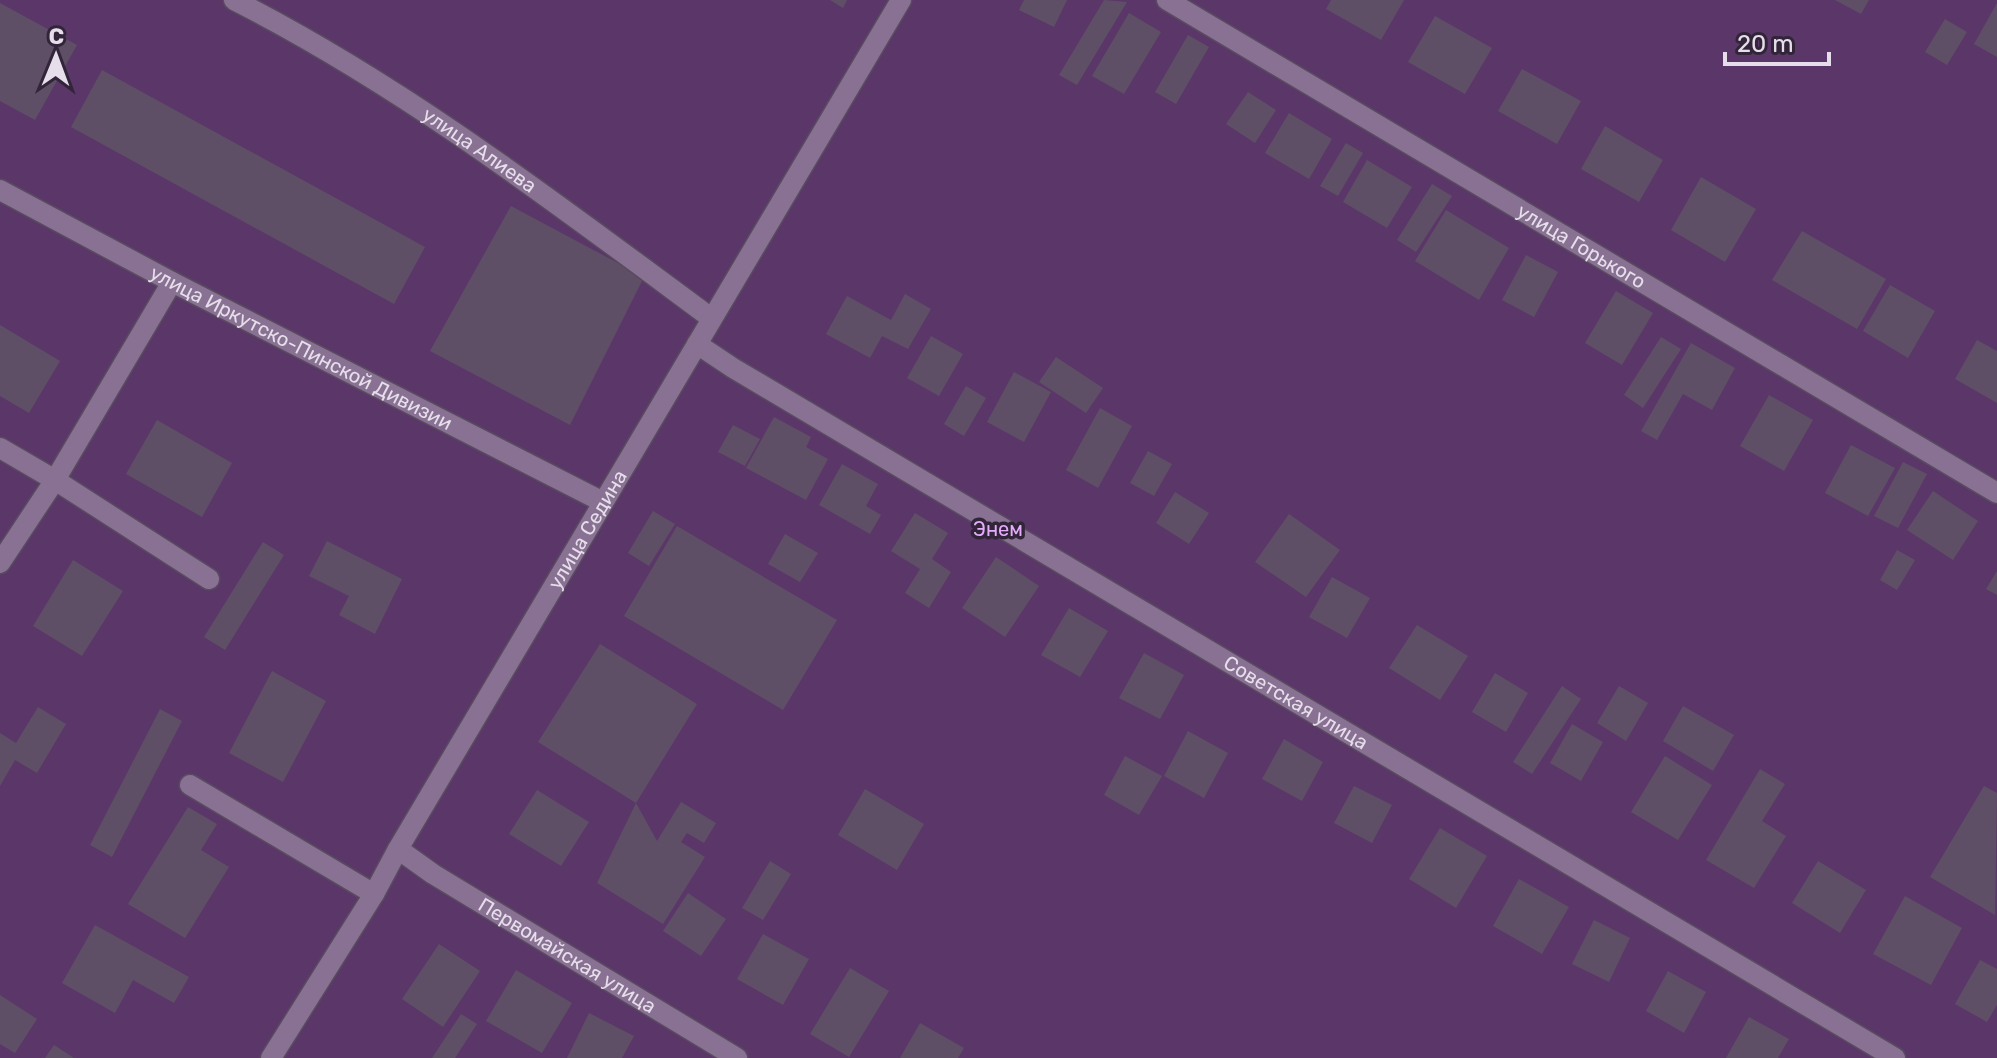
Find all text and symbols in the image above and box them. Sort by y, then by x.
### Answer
north arrow [16,16,96,96]
scale bar [1725,16,1829,66]
text: С [48,23,64,50]
text: 20 m [1737,30,1794,58]
street label: улица Алиева [418,102,541,198]
street label: улица Горького [1513,199,1650,294]
street label: улица Иркутско-Пинской Дивизии [146,260,456,435]
street label: улица Седина [543,466,632,593]
park label: Энем [973,517,1023,541]
street label: Советская улица [1219,650,1372,754]
street label: Первомайская улица [474,892,660,1018]

